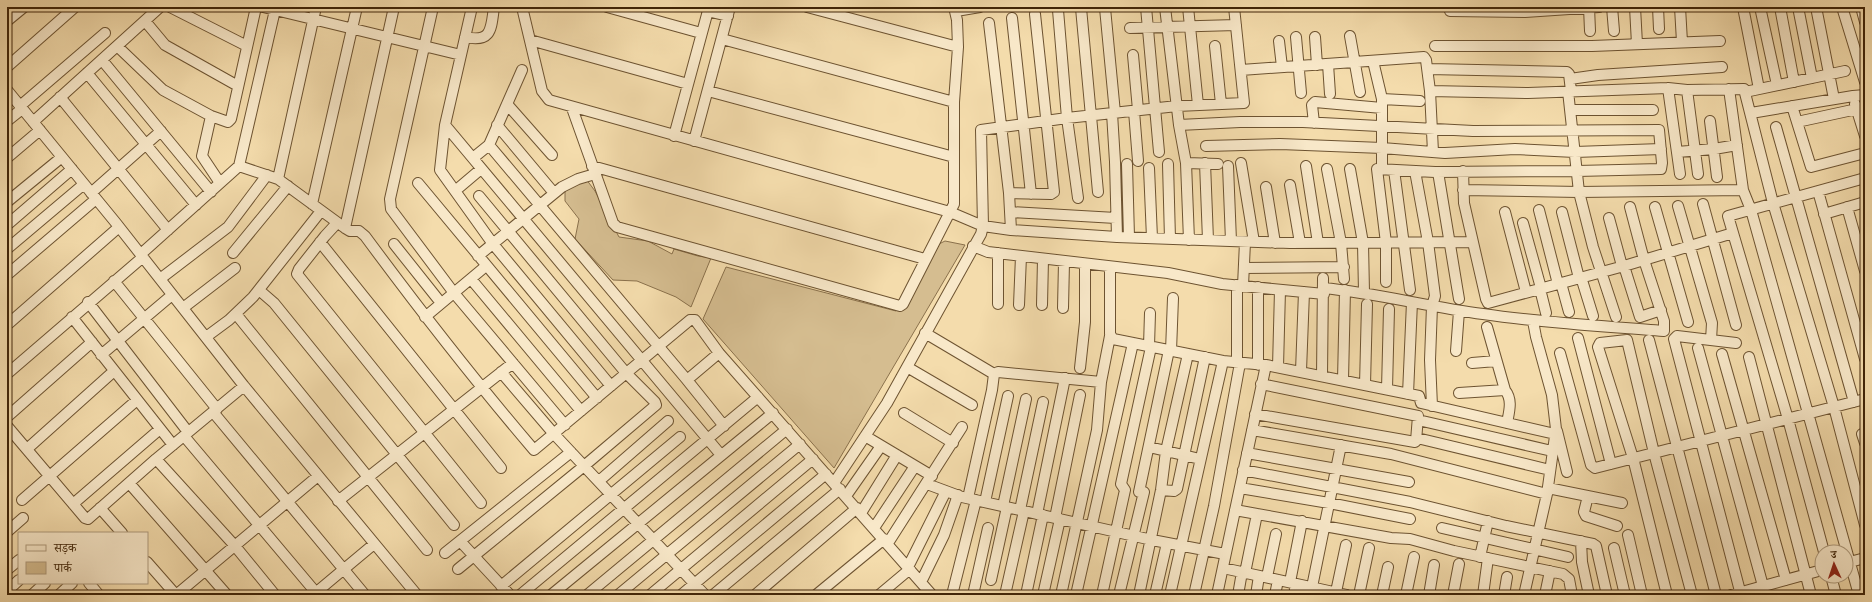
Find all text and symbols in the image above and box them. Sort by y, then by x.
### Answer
legend [18,532,148,584]
text: सड़क [53,540,78,555]
north arrow [1814,544,1854,584]
text: उ [1829,547,1838,561]
text: पार्क [53,560,73,575]

